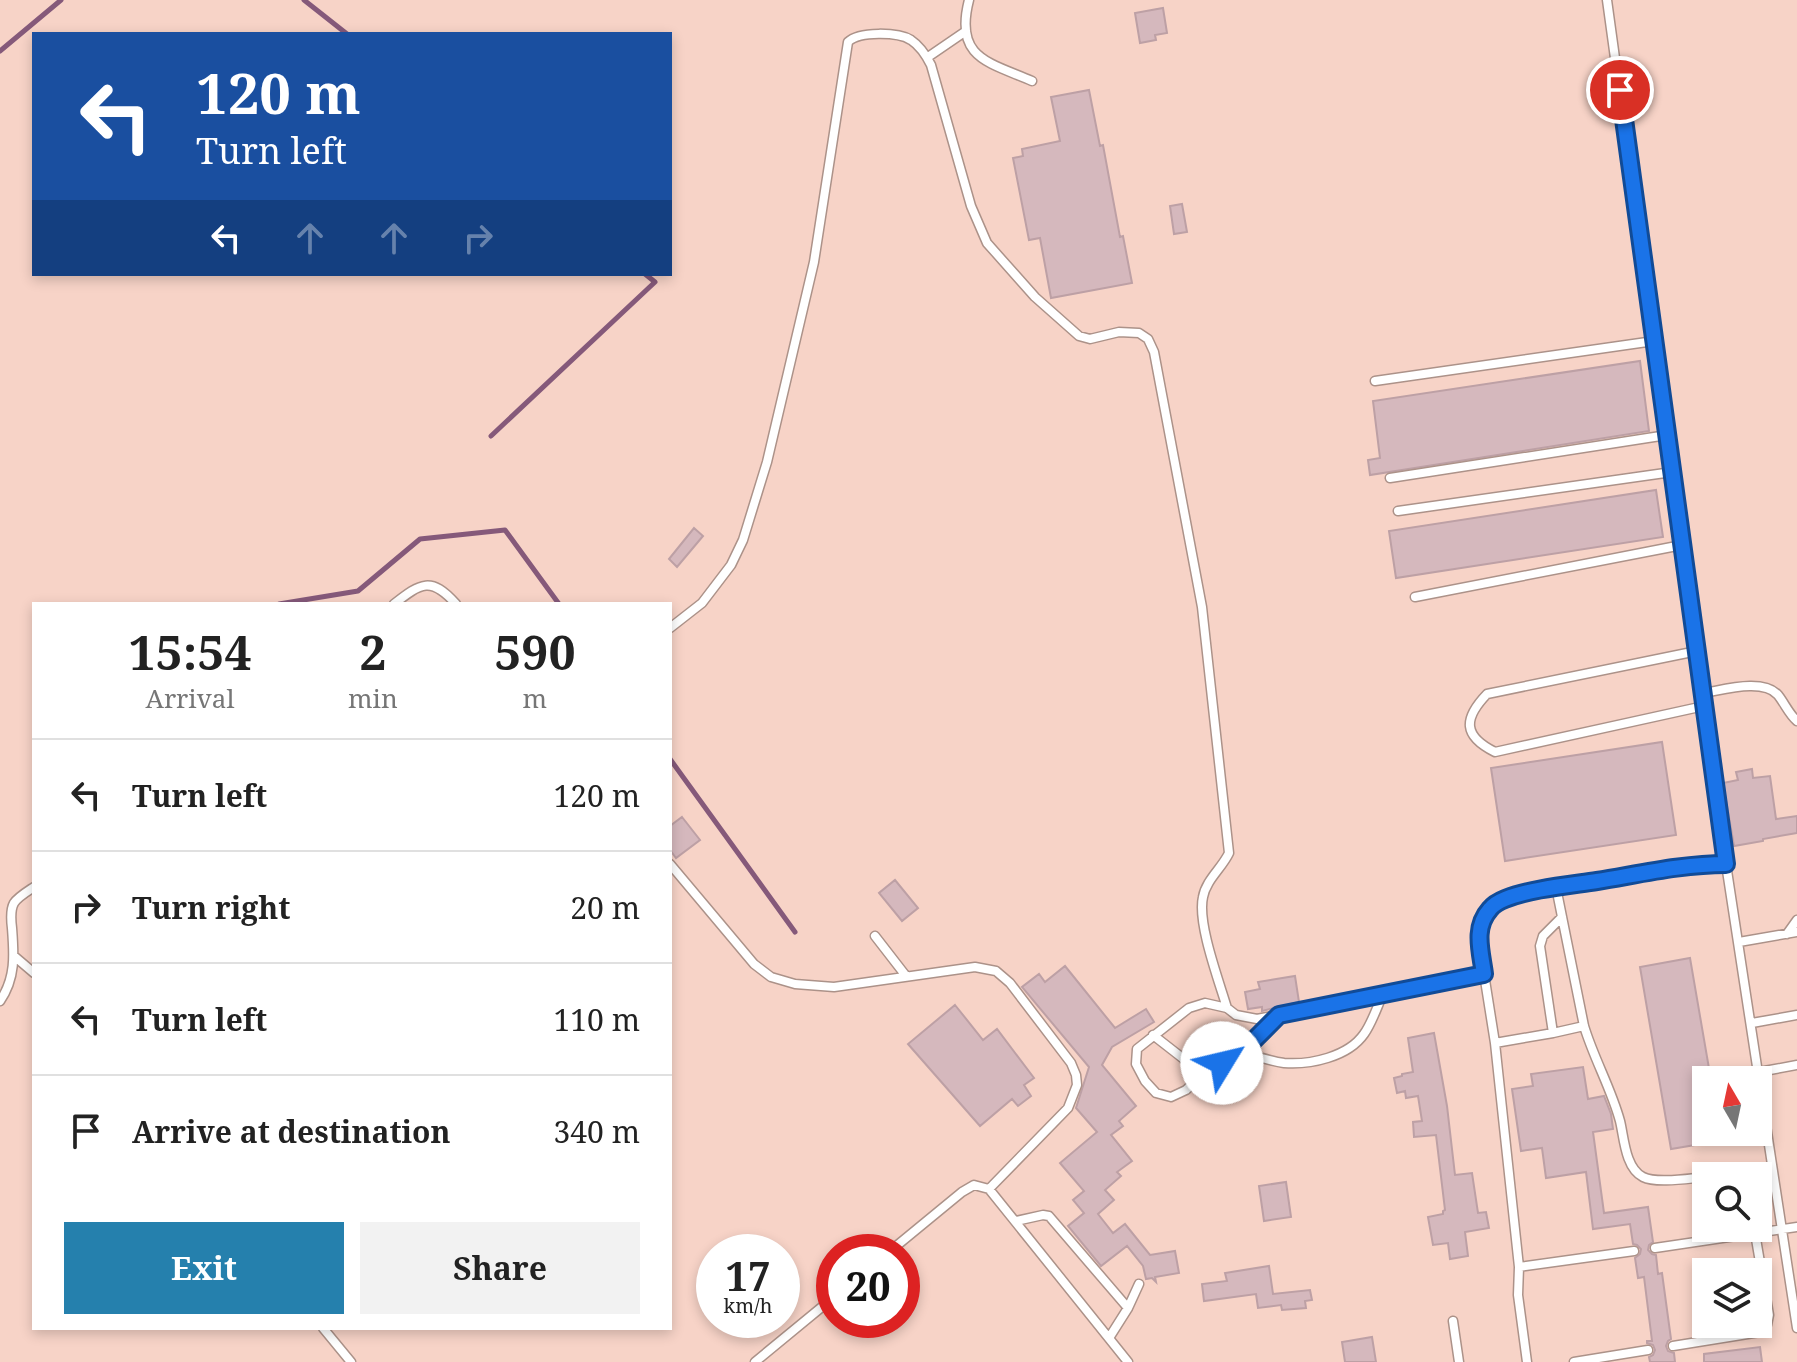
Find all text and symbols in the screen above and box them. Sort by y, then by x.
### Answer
text: 120 m [196,54,361,130]
pin [1586,56,1654,124]
icon: left [64,64,168,168]
icon: arrive [1598,68,1642,112]
text: Turn left [196,126,347,175]
icon: left [204,216,248,260]
icon: ahead [288,216,332,260]
icon: ahead [372,216,416,260]
icon: right [456,216,500,260]
text: 15:54 [128,619,252,684]
text: 2 [359,619,386,684]
text: 590 [494,619,576,684]
text: Arrival [146,680,234,716]
text: min [348,680,398,716]
text: m [523,680,547,716]
icon: left [64,773,108,817]
text: Turn left [132,775,267,816]
text: 120 m [554,775,640,816]
icon: right [64,885,108,929]
text: Turn right [132,887,290,928]
text: 20 m [570,887,640,928]
icon: left [64,997,108,1041]
text: Turn left [132,999,267,1040]
text: 110 m [554,999,640,1040]
position arrow [1180,1021,1264,1105]
north arrow [1692,1066,1772,1146]
map controls [1692,1066,1772,1338]
icon: arrive [64,1109,108,1153]
text: Arrive at destination [132,1111,451,1152]
text: 340 m [554,1111,640,1152]
button: search [1692,1162,1772,1242]
button: Exit [64,1222,344,1314]
button: Share [360,1222,640,1314]
speed limit sign: 20 [816,1234,920,1338]
text: 17 [725,1248,771,1303]
button: layers [1692,1258,1772,1338]
text: km/h [723,1292,773,1319]

